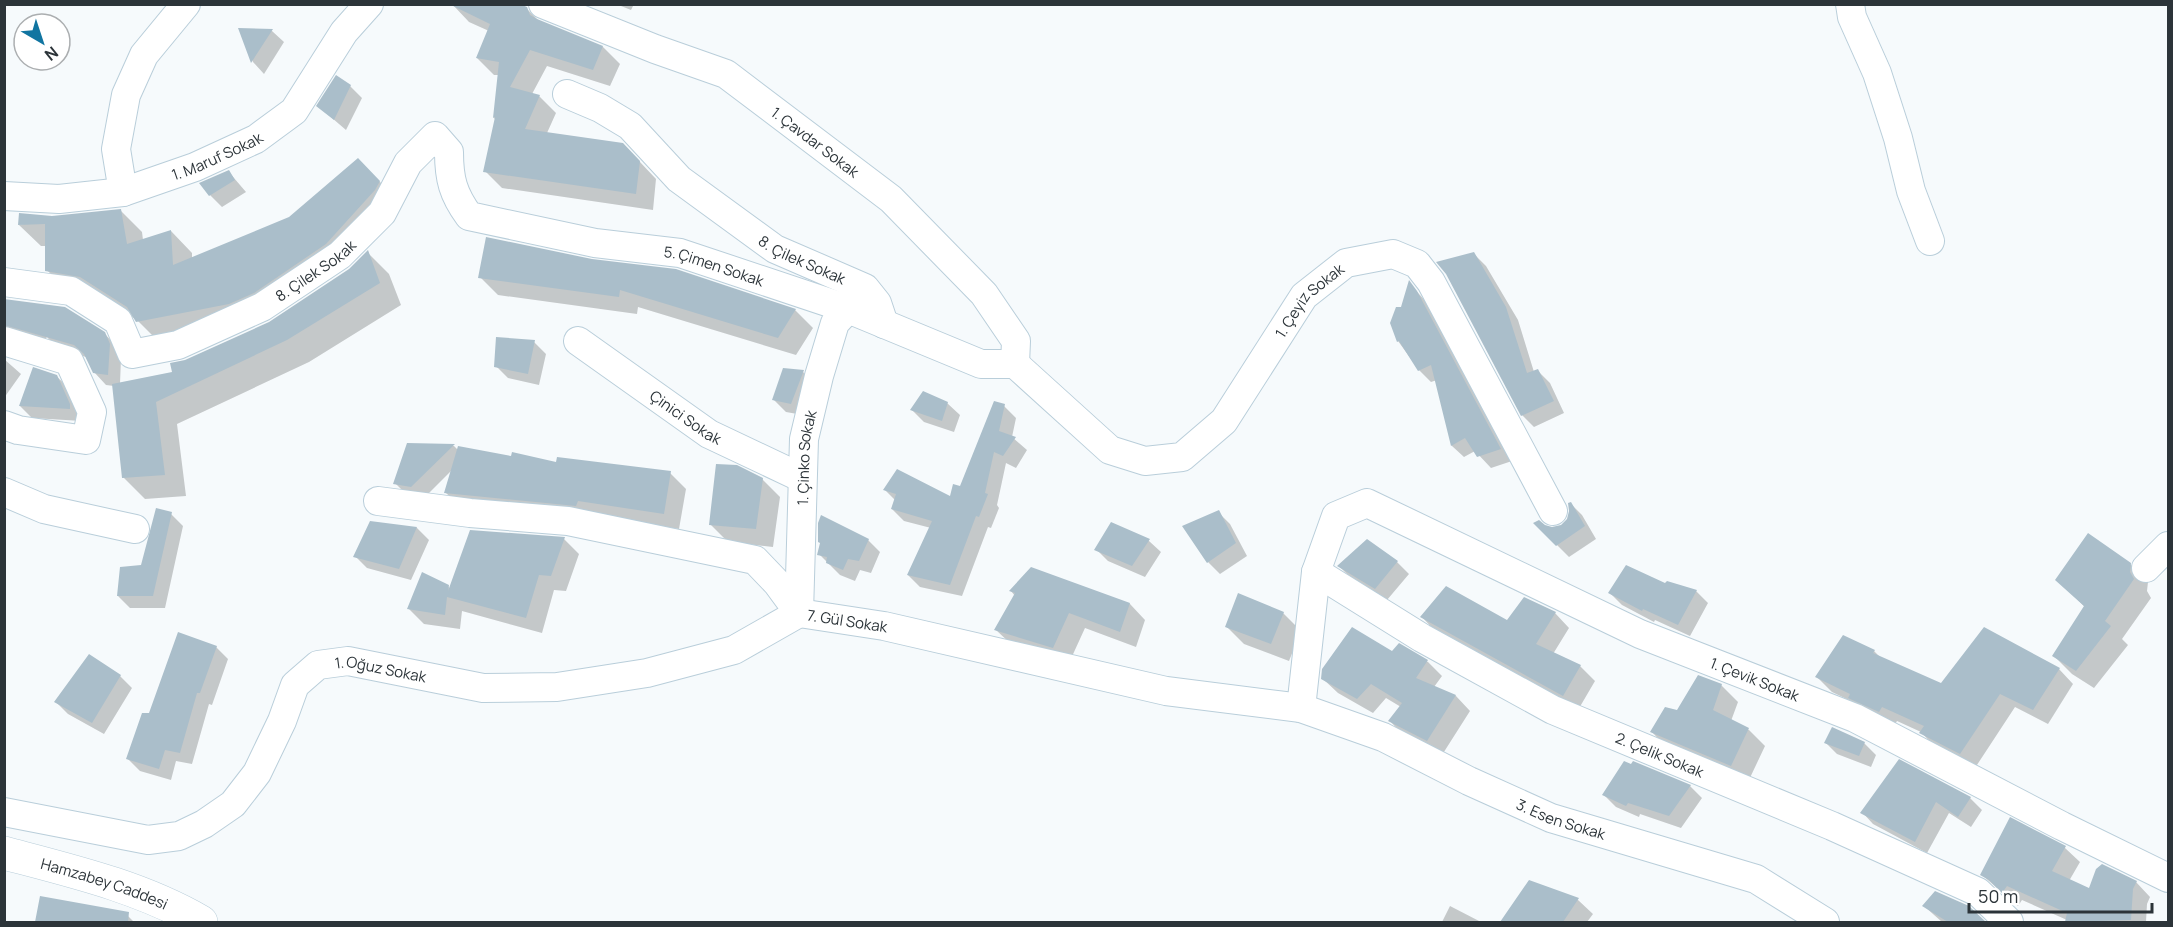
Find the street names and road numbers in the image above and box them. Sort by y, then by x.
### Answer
street label: 1. Çavdar Sokak [767,102,864,182]
street label: 1. Maruf Sokak [169,127,267,185]
street label: 8. Çilek Sokak [754,230,850,289]
street label: 8. Çilek Sokak [271,235,360,306]
street label: 5. Çimen Sokak [663,241,767,291]
street label: 1. Çeyiz Sokak [1270,258,1349,342]
street label: Çinici Sokak [646,385,725,449]
street label: 1. Çinko Sokak [792,407,821,506]
street label: 7. Gül Sokak [806,604,889,637]
street label: 1. Oğuz Sokak [333,650,429,687]
street label: 1. Çevik Sokak [1707,652,1803,706]
street label: 2. Çelik Sokak [1612,727,1708,782]
street label: 3. Esen Sokak [1513,793,1609,844]
street label: Hamzabey Caddesi [39,853,171,914]

